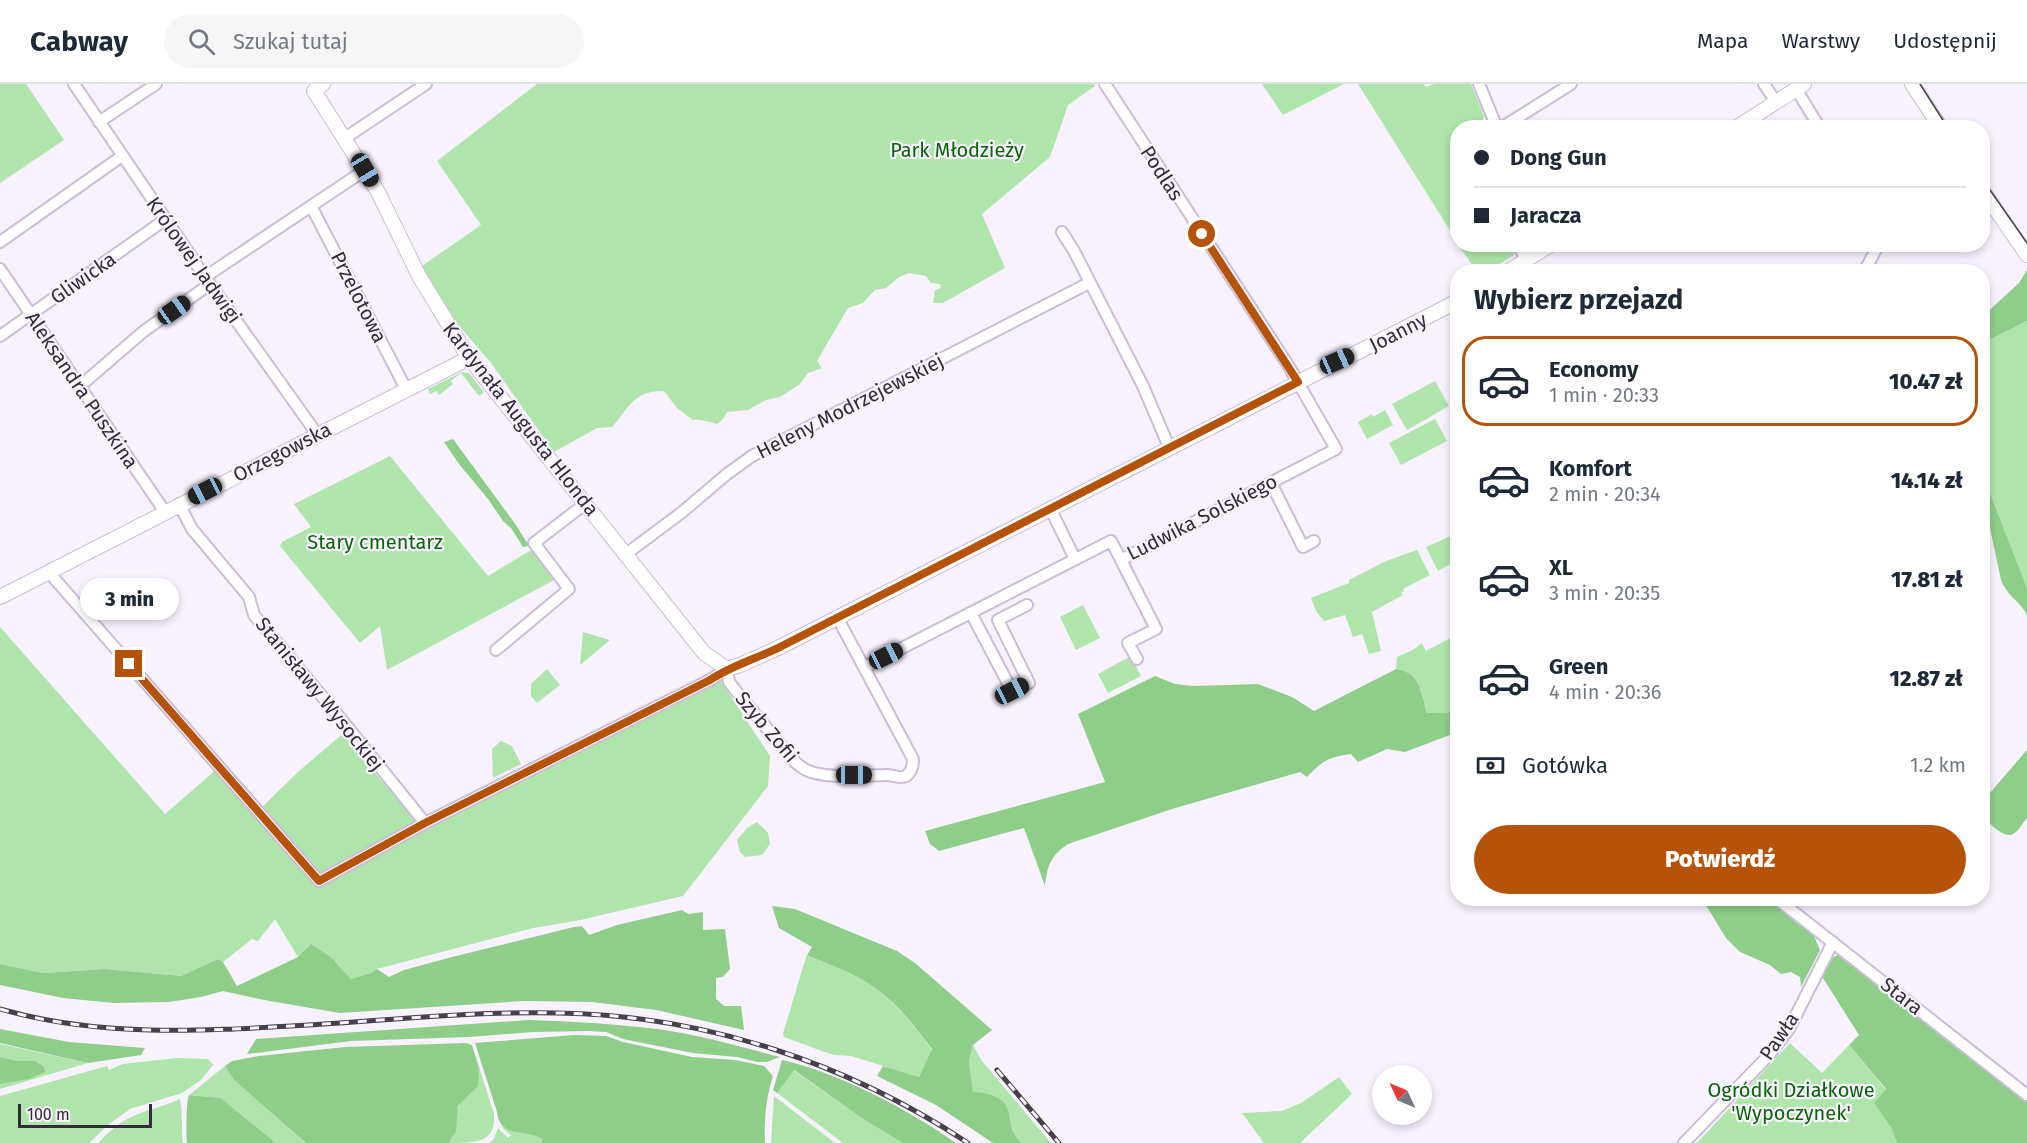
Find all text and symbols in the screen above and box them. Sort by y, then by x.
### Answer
search box [164,14,584,68]
text: Cabway [30,25,128,58]
icon: search [185,25,218,58]
text: Szukaj tutaj [233,28,348,55]
text: Mapa [1697,28,1748,54]
text: Warstwy [1781,28,1860,54]
text: Udostępnij [1893,28,1997,54]
park label: Park Młodzieży [890,138,1024,162]
street label: Podlas [1135,141,1189,205]
text: Dong Gun [1510,144,1607,171]
car [348,150,382,190]
street label: Królowej Jadwigi [141,192,247,328]
text: Jaracza [1510,202,1582,229]
route start [1188,220,1215,247]
street label: Gliwicka [46,247,120,309]
street label: Przelotowa [326,247,392,347]
text: Wybierz przejazd [1474,284,1683,316]
car [154,292,194,328]
street label: Aleksandra Puszkina [20,307,144,473]
street label: Joanny [1365,307,1431,357]
street label: Kardynała Augusta Hlonda [438,317,604,521]
car [1317,345,1357,377]
street label: Heleny Modrzejewskiej [752,348,948,464]
icon: car [1477,354,1531,408]
text: Economy [1549,356,1638,383]
text: 10.47 zł [1889,368,1963,395]
text: 1 min · 20:33 [1549,383,1659,407]
street label: Orzegowska [229,417,335,487]
icon: car [1477,453,1531,507]
text: Komfort [1549,455,1632,482]
text: 14.14 zł [1891,467,1963,494]
street label: Ludwika Solskiego [1123,469,1281,565]
car [185,475,225,507]
text: 2 min · 20:34 [1549,482,1661,506]
park label: Stary cmentarz [307,530,443,554]
icon: car [1477,552,1531,606]
text: XL [1549,554,1573,581]
text: 17.81 zł [1891,566,1963,593]
callout: 3 min [80,577,178,619]
text: 3 min · 20:35 [1549,581,1660,605]
text: 3 min [105,587,154,611]
street label: Stanisławy Wysockiej [251,612,389,776]
car [866,640,906,672]
route end [115,650,142,677]
icon: car [1477,651,1531,705]
text: Green [1549,653,1608,680]
text: 12.87 zł [1890,665,1963,692]
car [992,675,1032,707]
text: 4 min · 20:36 [1549,680,1662,704]
street label: Szyb Zofii [730,687,804,767]
icon: cash [1474,749,1507,782]
text: Gotówka [1522,752,1608,779]
text: 1.2 km [1910,753,1966,777]
car [836,766,872,784]
button: Potwierdź [1474,825,1966,894]
street label: Stara [1876,972,1928,1020]
street label: Pawła [1754,1008,1804,1064]
north arrow [1372,1065,1432,1125]
map controls [1372,1065,1432,1125]
park label: Ogródki Działkowe 'Wypoczynek' [1707,1078,1875,1125]
scale bar [18,1101,152,1128]
text: 100 m [27,1105,70,1124]

